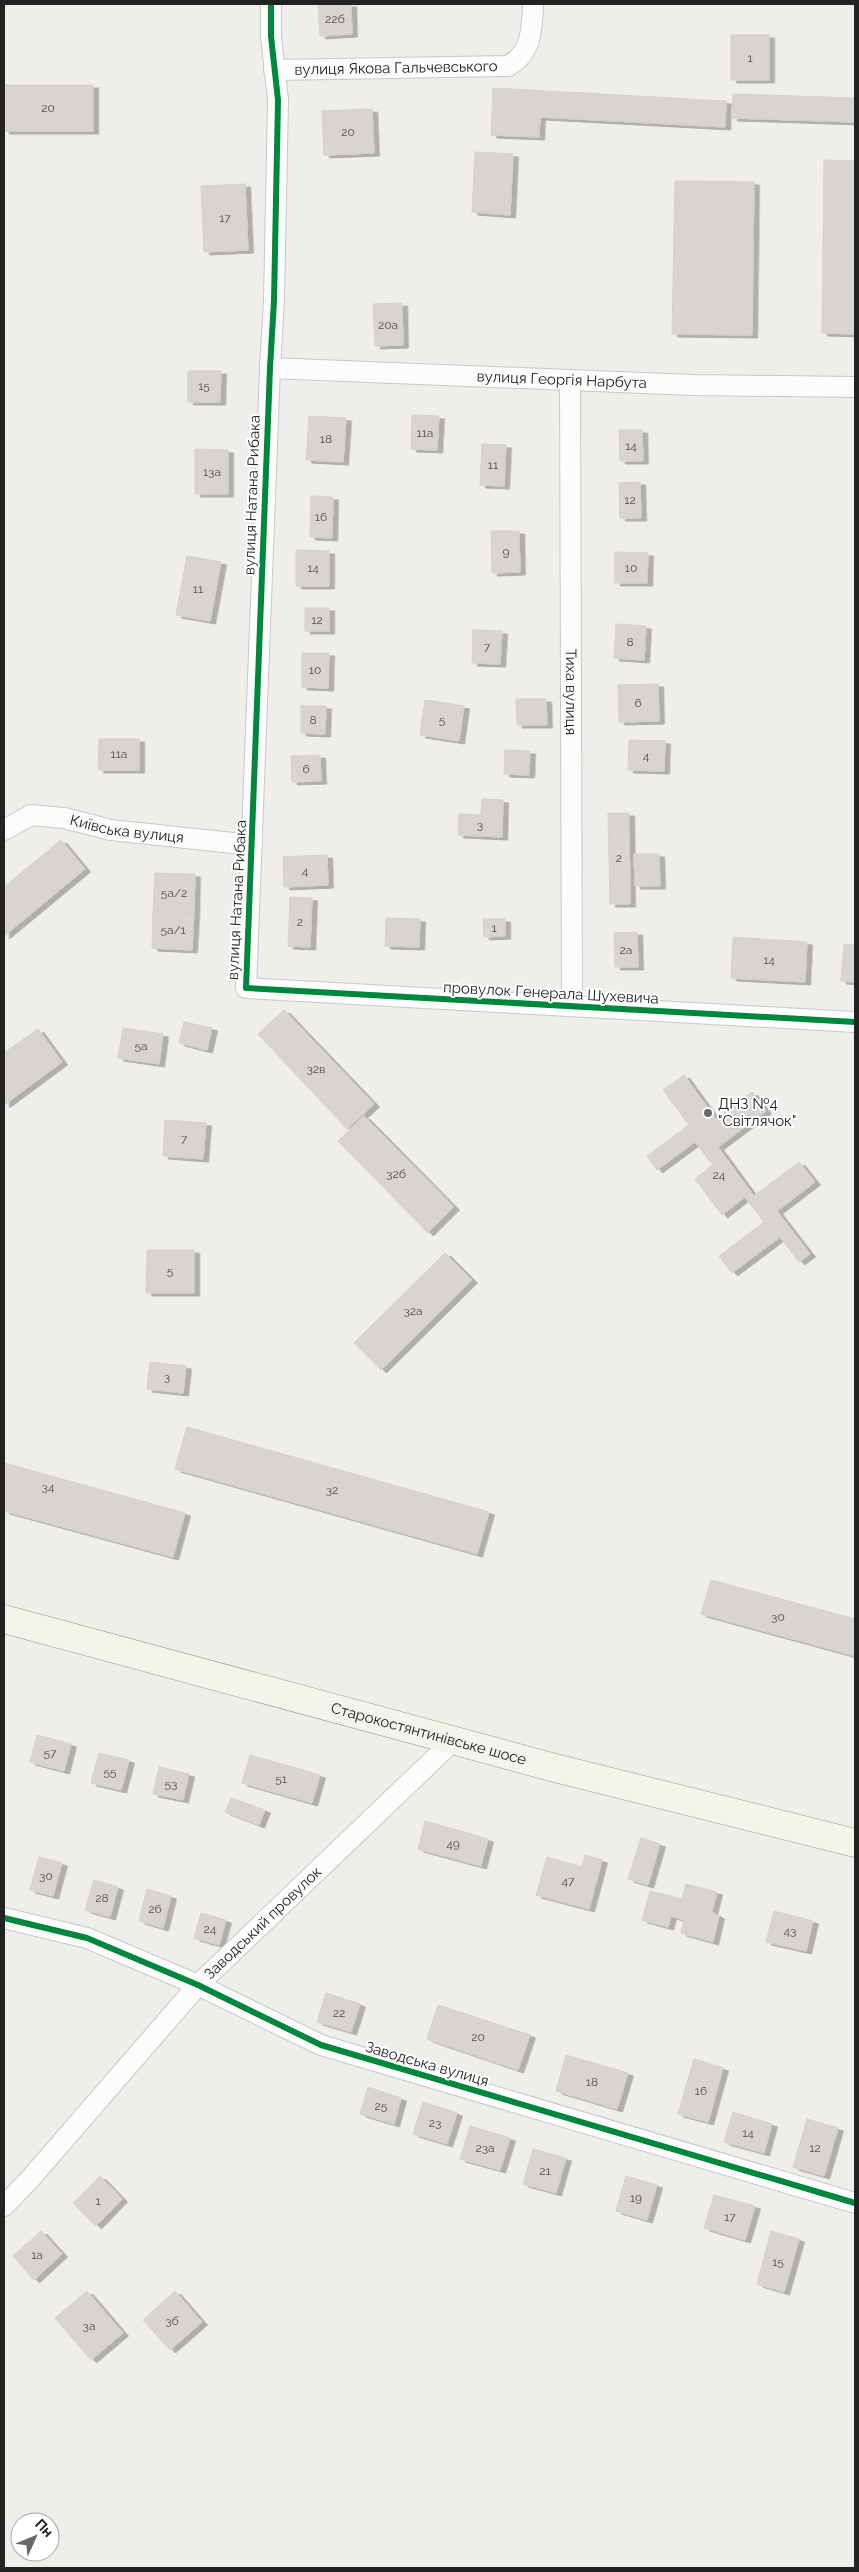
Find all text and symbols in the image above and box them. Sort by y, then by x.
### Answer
house number: 22б [325,12,345,26]
house number: 1 [747,51,753,65]
street label: вулиця Якова Гальчевського [294,57,498,79]
house number: 20 [41,101,55,115]
house number: 20 [341,125,355,139]
house number: 17 [219,211,231,225]
house number: 20а [378,318,398,332]
street label: вулиця Георгія Нарбута [476,367,647,392]
house number: 15 [198,379,210,393]
street label: вулиця Натана Рибака [240,415,264,575]
house number: 11а [417,426,433,440]
house number: 18 [320,432,332,446]
house number: 14 [625,439,637,453]
house number: 11 [488,458,498,472]
house number: 13а [203,465,221,479]
house number: 12 [624,493,636,507]
house number: 16 [315,510,327,524]
house number: 9 [502,545,510,559]
house number: 14 [307,561,319,575]
house number: 10 [625,561,637,575]
house number: 11 [193,582,203,596]
house number: 12 [311,613,323,627]
house number: 8 [626,635,634,649]
house number: 7 [484,640,491,654]
street label: Тиха вулиця [562,649,580,735]
house number: 10 [309,663,321,677]
house number: 6 [634,696,642,710]
house number: 8 [309,713,317,727]
house number: 5 [439,713,446,727]
house number: 11а [111,747,127,761]
house number: 4 [643,749,650,763]
house number: 6 [302,762,310,776]
street label: Київська вулиця [68,811,185,847]
house number: 3 [477,818,483,832]
street label: вулиця Натана Рибака [224,819,250,981]
house number: 2 [616,851,622,865]
house number: 4 [302,864,309,878]
house number: 5а/2 [161,886,187,900]
house number: 2 [297,915,303,929]
house number: 1 [491,921,497,935]
house number: 5а/1 [160,923,186,937]
house number: 2а [620,943,632,957]
house number: 14 [763,953,775,967]
street label: провулок Генерала Шухевича [443,978,659,1008]
house number: 5а [134,1039,148,1053]
house number: 32в [306,1062,326,1076]
place label: ДНЗ №4 "Світлячок" [718,1095,796,1130]
marker: ДНЗ №4 "Світлячок" [702,1107,714,1119]
house number: 7 [181,1132,188,1146]
house number: 32б [386,1167,406,1181]
house number: 24 [713,1168,726,1182]
house number: 5 [167,1264,174,1278]
house number: 32а [403,1304,423,1318]
house number: 3 [164,1370,170,1384]
house number: 34 [42,1480,55,1494]
house number: 32 [326,1483,338,1497]
house number: 30 [771,1610,785,1624]
street label: Старокостянтинівське шосе [329,1699,529,1769]
house number: 57 [44,1746,57,1760]
house number: 55 [103,1765,117,1779]
house number: 51 [275,1772,287,1786]
house number: 53 [165,1777,177,1791]
house number: 49 [446,1837,460,1851]
street label: Заводський провулок [201,1863,325,1983]
house number: 30 [39,1869,53,1883]
house number: 47 [562,1874,575,1888]
house number: 28 [95,1891,109,1905]
house number: 26 [148,1902,162,1916]
house number: 24 [204,1922,217,1936]
house number: 43 [784,1924,796,1938]
house number: 22 [333,2006,345,2020]
house number: 20 [471,2030,485,2044]
street label: Заводська вулиця [363,2038,491,2090]
house number: 18 [586,2075,598,2089]
house number: 16 [695,2084,707,2098]
house number: 25 [375,2099,388,2113]
house number: 23 [429,2116,441,2130]
house number: 14 [742,2126,754,2140]
house number: 23а [475,2141,495,2155]
house number: 12 [809,2141,821,2155]
house number: 21 [539,2164,551,2178]
house number: 19 [630,2191,642,2205]
house number: 1 [95,2194,101,2208]
house number: 17 [724,2210,736,2224]
house number: 1а [31,2248,43,2262]
house number: 15 [772,2255,784,2269]
house number: 3б [165,2314,179,2328]
house number: 3а [83,2319,95,2333]
north arrow [10,2512,60,2562]
text: Пн [32,2516,57,2540]

